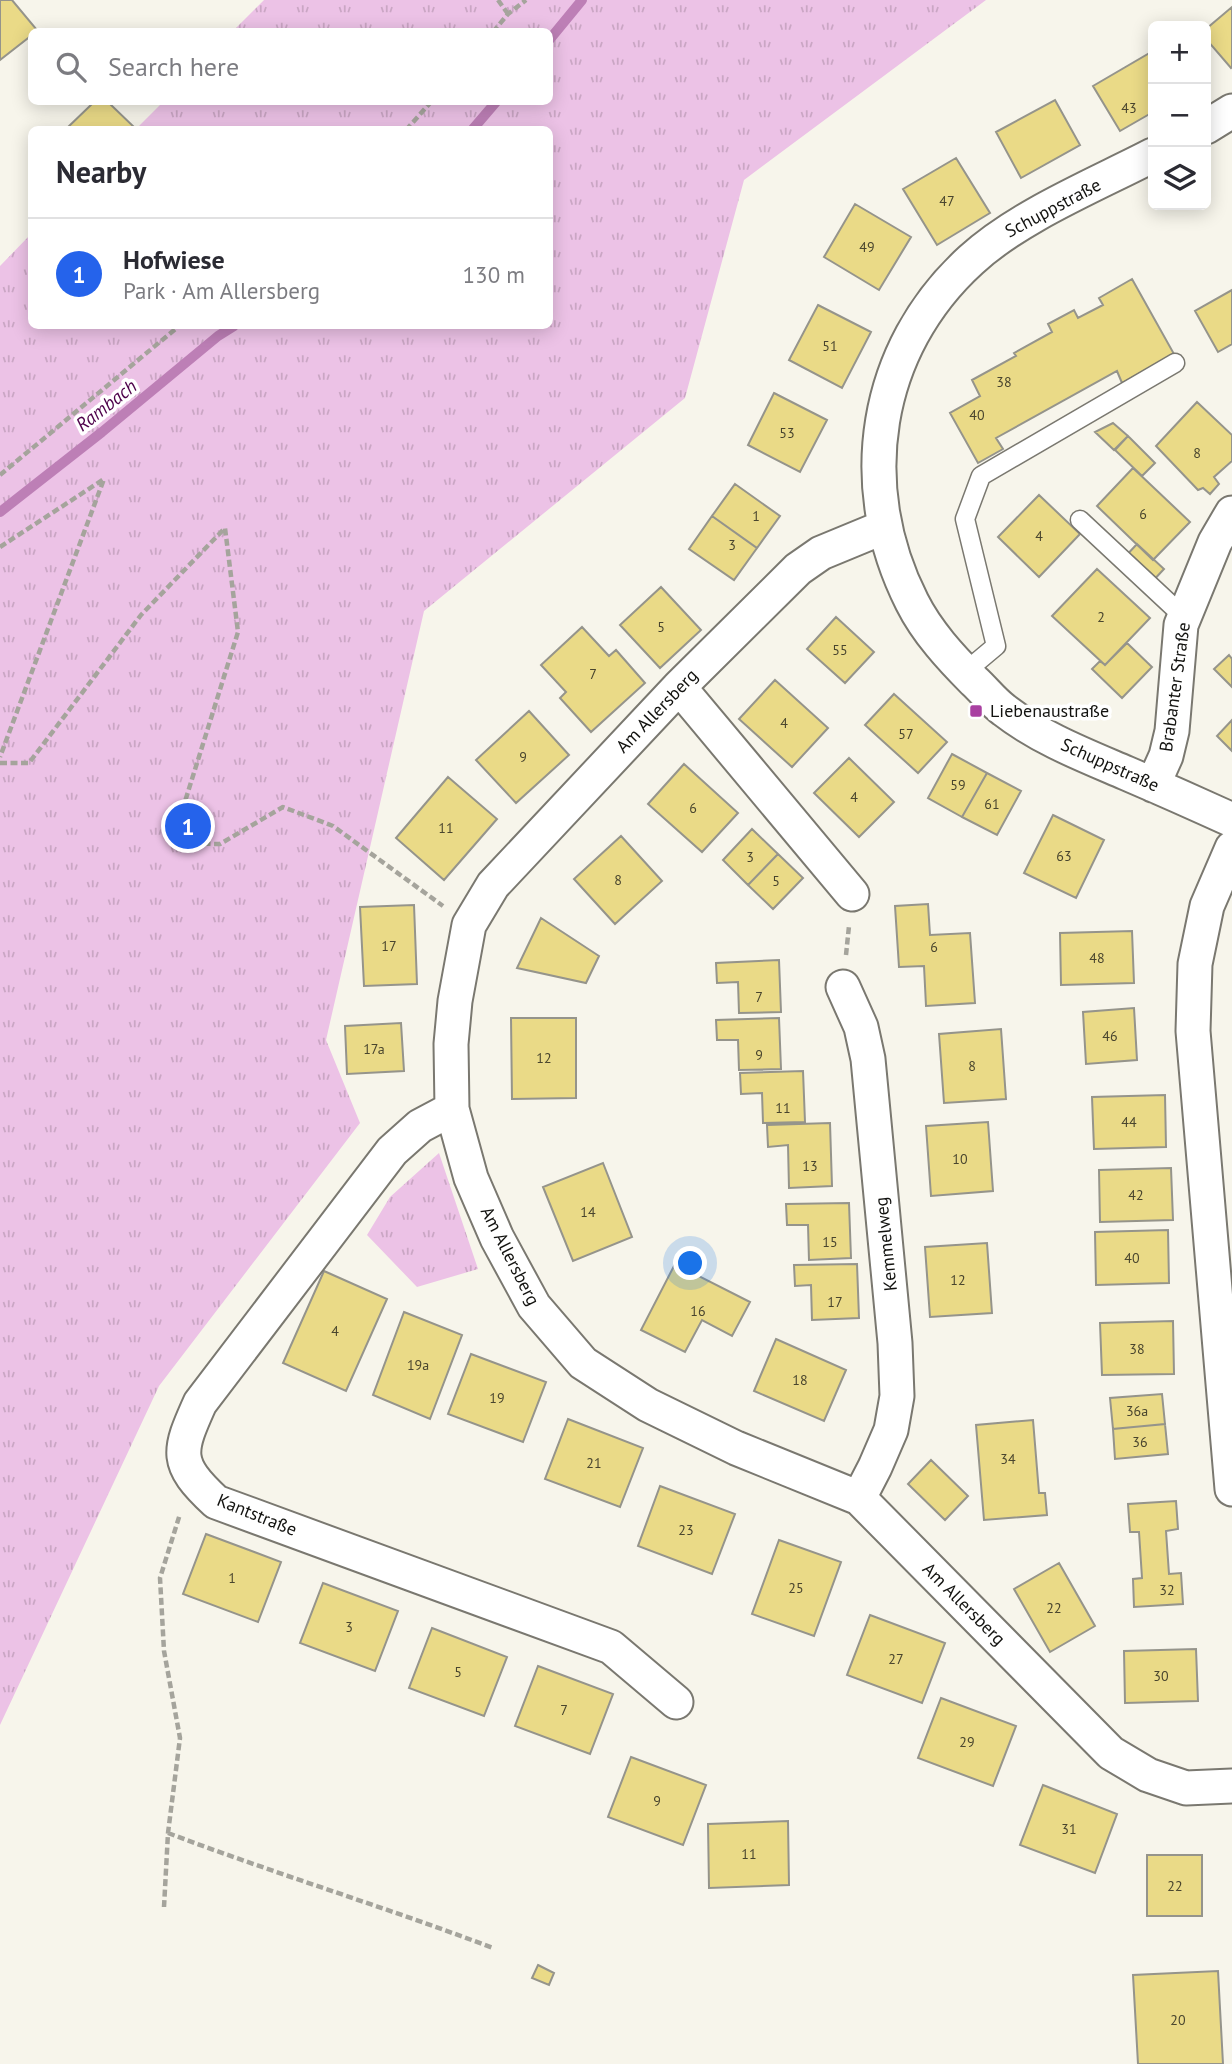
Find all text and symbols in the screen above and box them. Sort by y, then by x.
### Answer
map controls [1148,21,1211,210]
button: + [1148,21,1211,84]
search box [28,28,553,105]
icon: search [52,48,90,86]
text: Search here [108,50,239,83]
button: − [1148,84,1211,147]
house number: 43 [1121,99,1137,117]
button: layers [1148,147,1211,210]
text: Nearby [56,152,146,191]
street label: Schuppstraße [1001,173,1105,242]
house number: 47 [939,192,955,210]
house number: 49 [859,238,875,256]
text: Hofwiese [123,243,225,276]
text: 1 [72,260,86,289]
text: 130 m [463,260,525,289]
text: Park · Am Allersberg [123,276,320,305]
house number: 51 [822,337,838,355]
house number: 38 [996,373,1012,391]
water label: Rambach [71,374,141,436]
house number: 40 [969,406,985,424]
house number: 53 [779,424,795,442]
house number: 8 [1193,444,1201,462]
house number: 6 [1139,505,1147,523]
house number: 1 [752,507,760,525]
house number: 4 [1035,527,1043,545]
house number: 3 [728,536,736,554]
house number: 2 [1097,608,1105,626]
house number: 5 [657,618,665,636]
street label: Brabanter Straße [1154,621,1195,753]
house number: 55 [832,641,848,659]
street label: Am Allersberg [611,664,702,757]
house number: 7 [589,665,597,683]
place label: Liebenaustraße [990,699,1109,722]
marker: Liebenaustraße [968,703,984,719]
house number: 4 [780,714,788,732]
house number: 57 [898,725,914,743]
street label: Schuppstraße [1057,733,1163,796]
house number: 9 [519,748,527,766]
house number: 59 [950,776,966,794]
house number: 4 [850,788,858,806]
house number: 61 [984,795,1000,813]
house number: 6 [689,799,697,817]
pin: 1 [165,800,211,852]
house number: 11 [438,819,454,837]
house number: 63 [1056,847,1072,865]
house number: 3 [746,848,754,866]
house number: 8 [614,871,622,889]
house number: 5 [772,872,780,890]
house number: 17 [381,937,397,955]
house number: 6 [930,938,938,956]
house number: 48 [1089,949,1105,967]
house number: 7 [755,988,763,1006]
house number: 46 [1102,1027,1118,1045]
house number: 17a [363,1040,385,1058]
house number: 9 [755,1046,763,1064]
house number: 12 [536,1049,552,1067]
house number: 8 [968,1057,976,1075]
house number: 11 [775,1099,791,1117]
house number: 44 [1121,1113,1137,1131]
house number: 10 [952,1150,968,1168]
house number: 13 [802,1157,818,1175]
house number: 42 [1128,1186,1144,1204]
street label: Kemmelweg [869,1196,902,1292]
street label: Am Allersberg [476,1202,545,1309]
house number: 14 [580,1203,596,1221]
house number: 15 [822,1233,838,1251]
your location [673,1246,707,1280]
house number: 40 [1124,1249,1140,1267]
house number: 12 [950,1271,966,1289]
house number: 17 [827,1293,843,1311]
house number: 16 [690,1302,706,1320]
house number: 4 [331,1322,339,1340]
house number: 38 [1129,1340,1145,1358]
house number: 19a [407,1356,429,1374]
house number: 18 [792,1371,808,1389]
house number: 19 [489,1389,505,1407]
house number: 36a [1126,1402,1148,1420]
house number: 36 [1132,1433,1148,1451]
house number: 34 [1000,1450,1016,1468]
house number: 21 [586,1454,602,1472]
street label: Kantstraße [214,1488,300,1541]
house number: 23 [678,1521,694,1539]
street label: Am Allersberg [918,1557,1011,1650]
house number: 1 [228,1569,236,1587]
house number: 25 [788,1579,804,1597]
house number: 32 [1159,1581,1175,1599]
house number: 22 [1046,1599,1062,1617]
house number: 3 [345,1618,353,1636]
house number: 27 [888,1650,904,1668]
house number: 5 [454,1663,462,1681]
house number: 30 [1153,1667,1169,1685]
house number: 7 [560,1701,568,1719]
house number: 29 [959,1733,975,1751]
house number: 9 [653,1792,661,1810]
house number: 31 [1061,1820,1077,1838]
house number: 11 [741,1845,757,1863]
house number: 22 [1167,1877,1183,1895]
house number: 20 [1170,2011,1186,2029]

